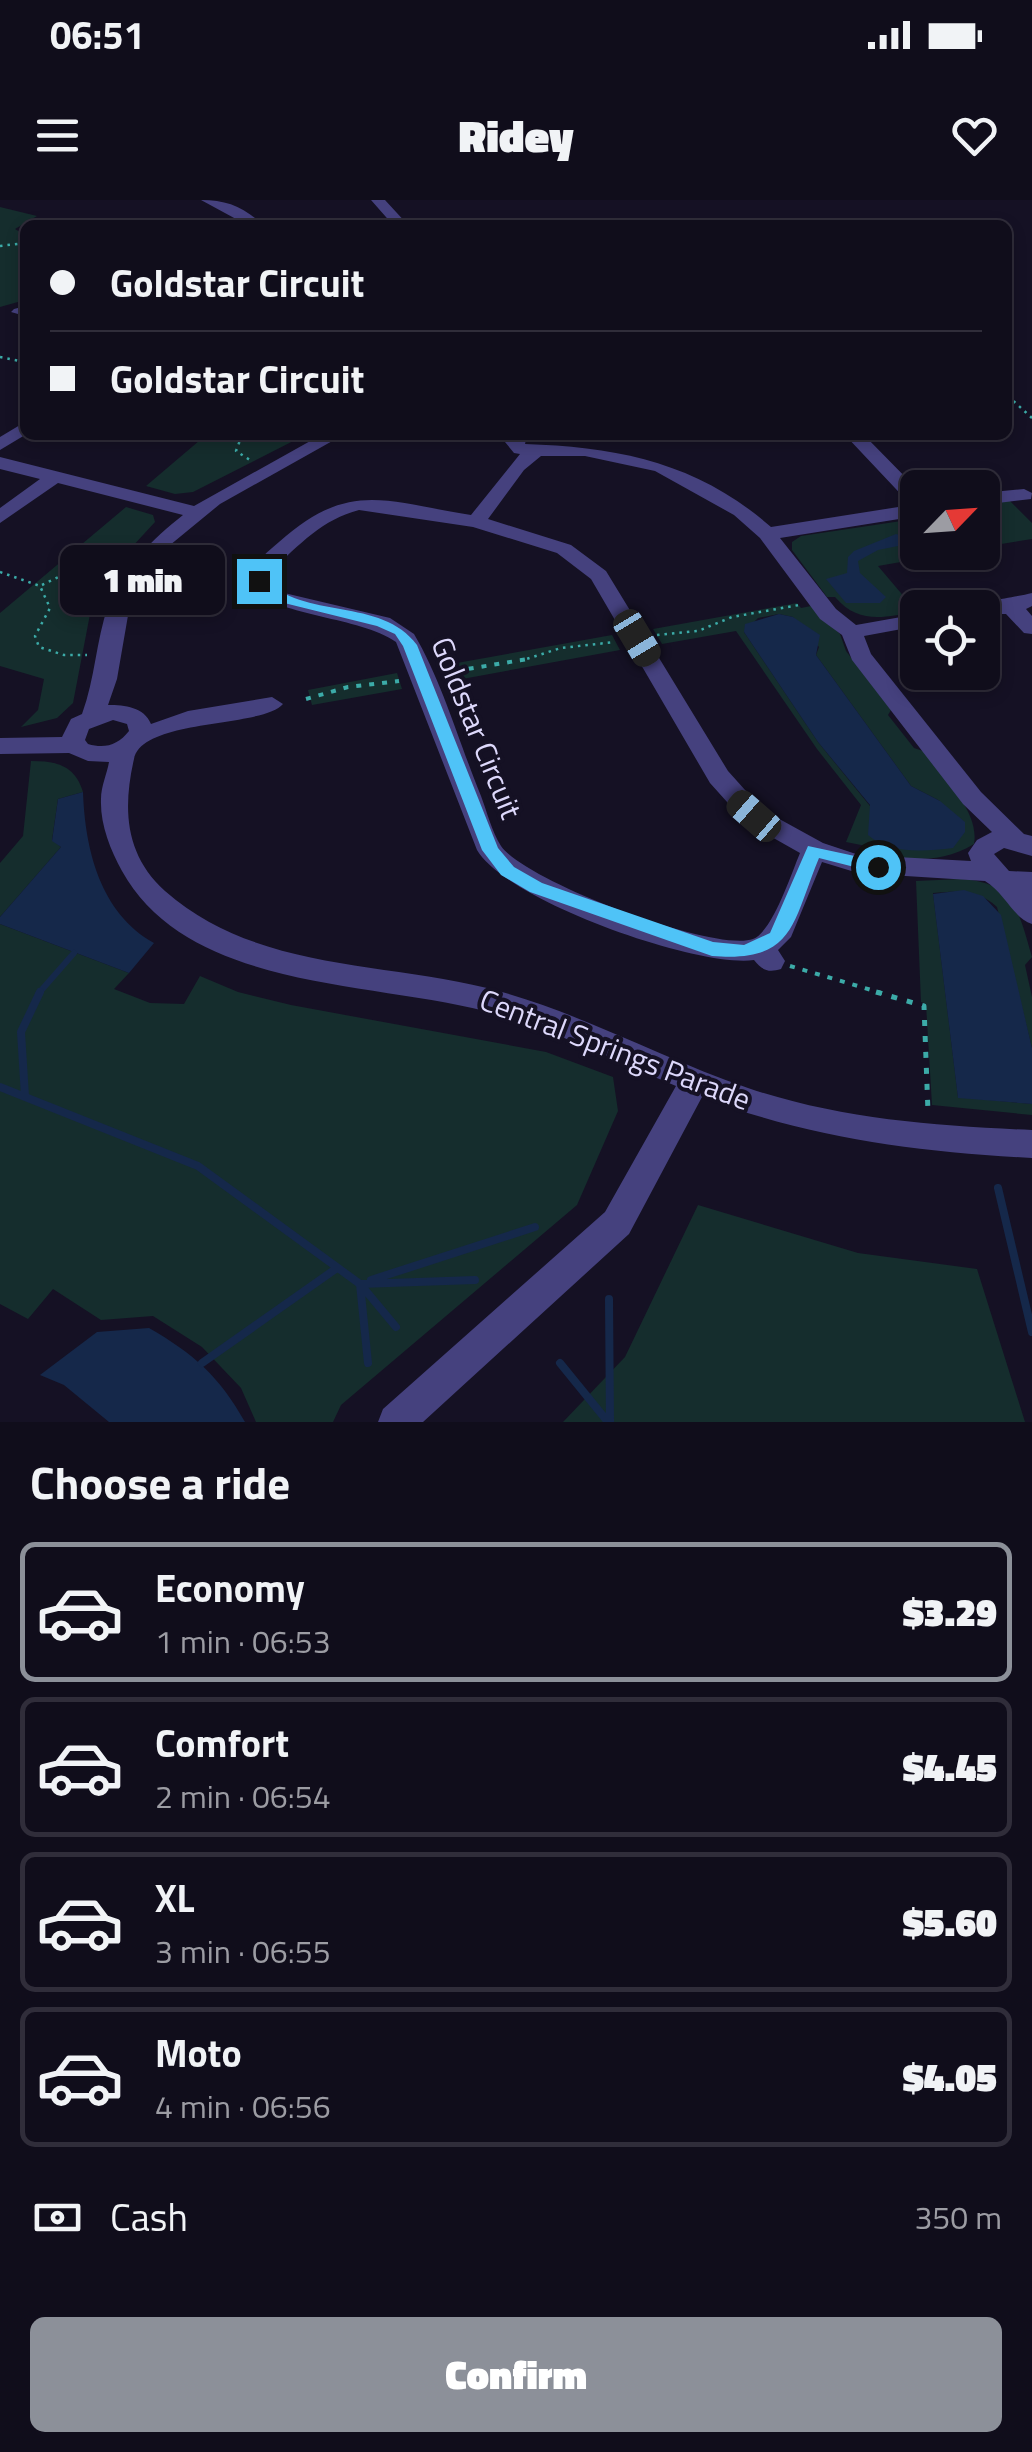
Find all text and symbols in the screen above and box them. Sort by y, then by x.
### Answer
text: 06:51 [50,6,145,64]
text: Ridey [458,101,574,169]
icon: menu [30,108,85,163]
icon: heart [947,108,1002,163]
text: Goldstar Circuit [110,254,364,312]
text: Goldstar Circuit [110,350,364,408]
north arrow [900,470,1000,570]
map controls [900,470,1000,690]
callout: 1 min [59,546,224,616]
text: 1 min [103,556,182,604]
route end [237,559,282,604]
button: locate [900,590,1000,690]
car [609,605,665,671]
street label: Goldstar Circuit [420,630,535,826]
car [722,785,786,847]
route start [856,845,901,890]
street label: Central Springs Parade [473,976,758,1122]
text: Choose a ride [30,1448,290,1516]
text: Economy [155,1559,305,1617]
icon: car [35,1567,125,1657]
text: $3.29 [903,1583,997,1641]
text: 1 min · 06:53 [155,1617,331,1665]
text: Comfort [155,1714,289,1772]
icon: car [35,1722,125,1812]
text: $4.45 [903,1738,997,1796]
text: 2 min · 06:54 [155,1772,331,1820]
text: XL [155,1869,195,1927]
icon: car [35,1877,125,1967]
text: $5.60 [903,1893,997,1951]
text: 3 min · 06:55 [155,1927,331,1975]
text: Moto [155,2024,242,2082]
icon: car [35,2032,125,2122]
text: $4.05 [903,2048,997,2106]
text: 4 min · 06:56 [155,2082,331,2130]
text: Cash [110,2188,188,2246]
icon: cash [30,2190,85,2245]
text: 350 m [914,2193,1002,2241]
button: Confirm [30,2317,1002,2432]

